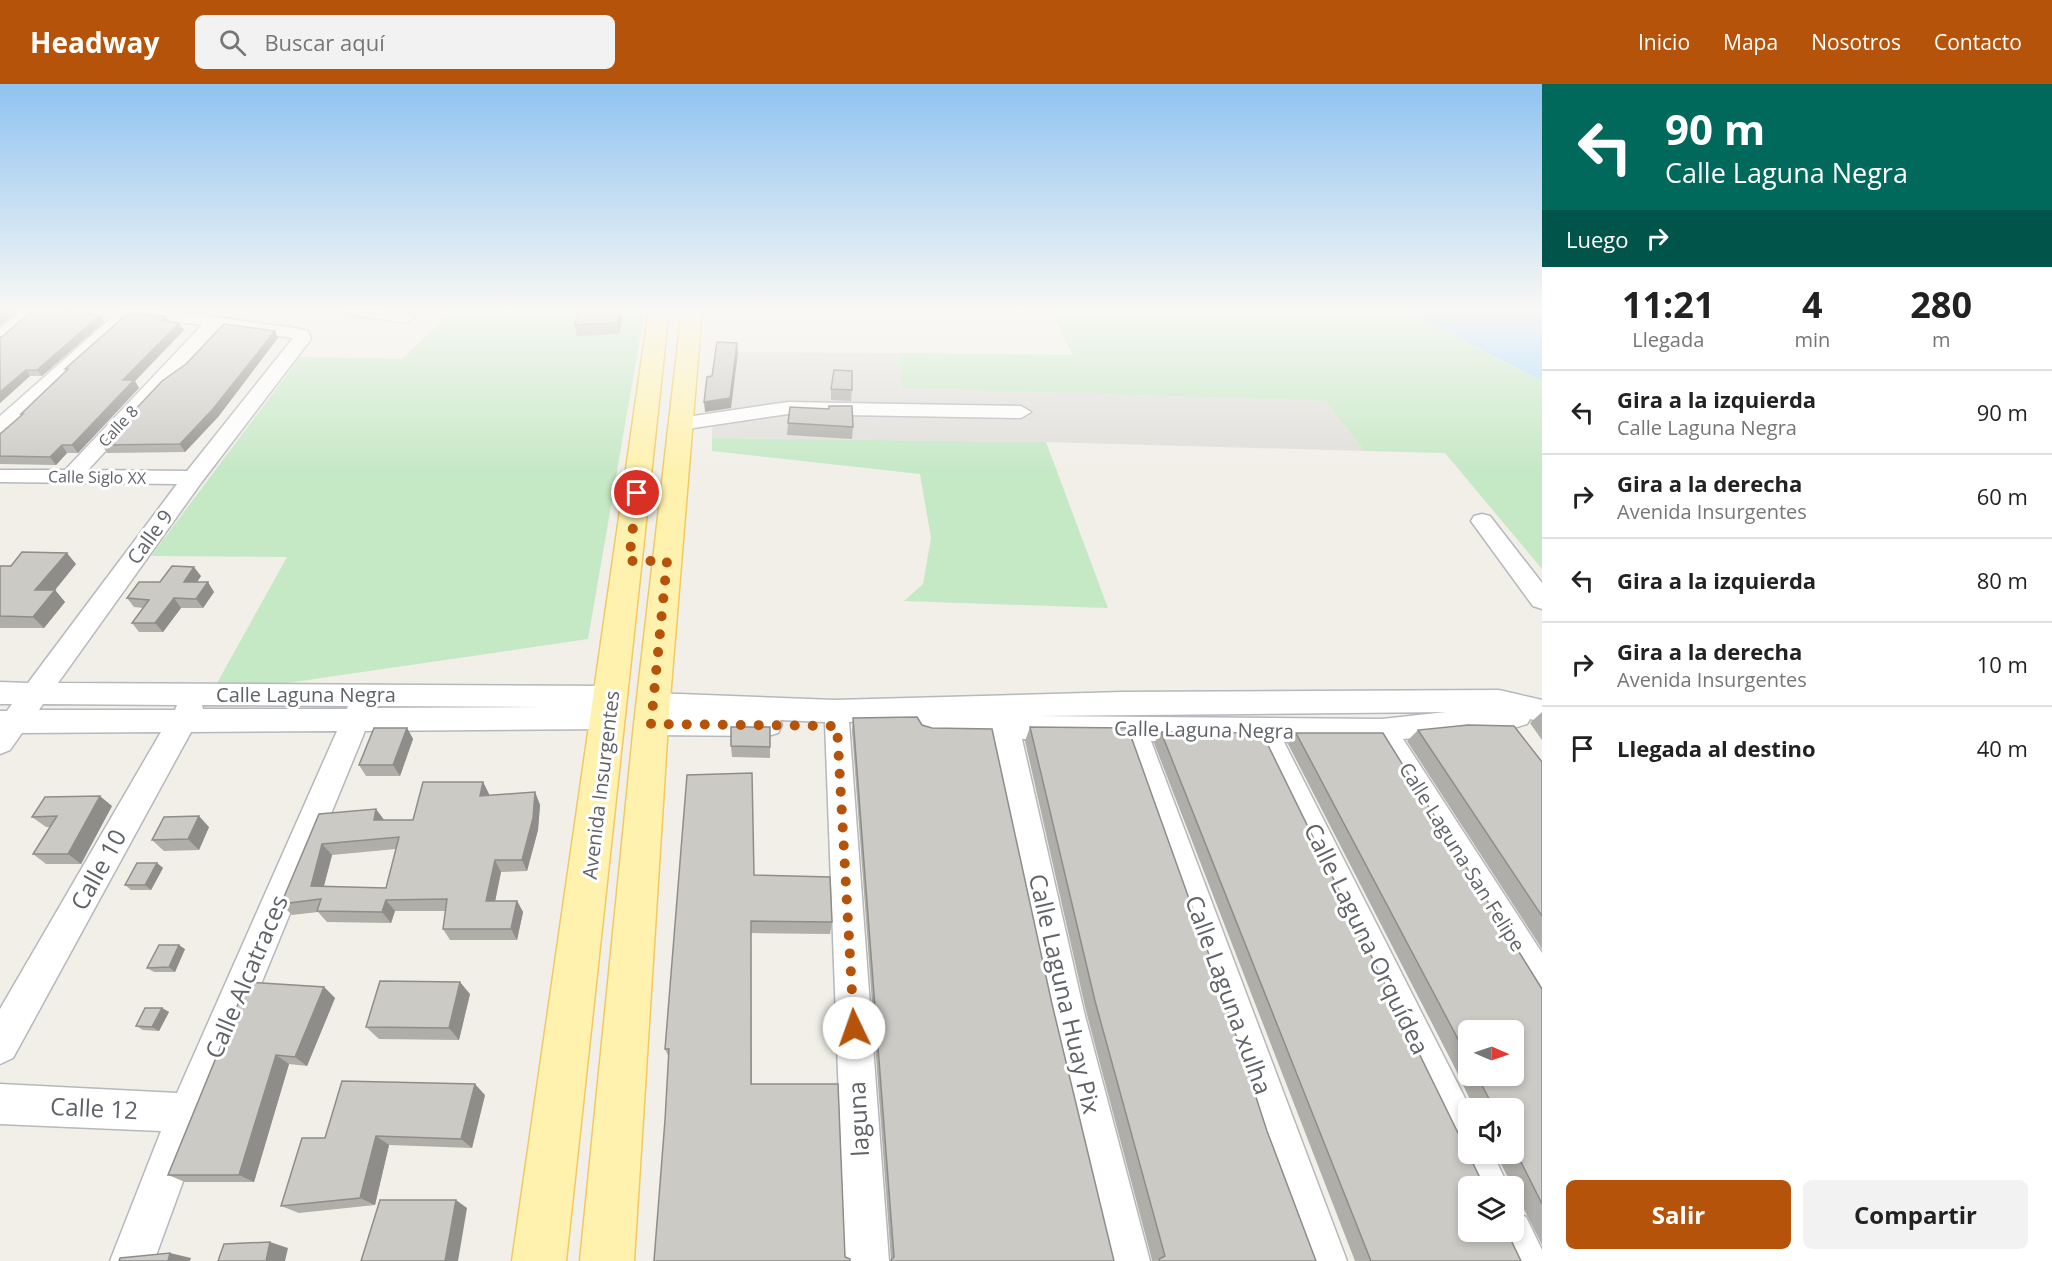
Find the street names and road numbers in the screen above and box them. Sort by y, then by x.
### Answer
street label: Calle 8 [93,400,143,452]
street label: Calle Siglo XX [48,465,147,489]
street label: Calle 9 [121,504,179,570]
street label: Calle Laguna Negra [216,681,396,708]
street label: Avenida Insurgentes [576,689,625,881]
street label: Calle Laguna Negra [1114,714,1294,745]
street label: Calle Laguna San Felipe [1393,757,1532,956]
street label: Calle Laguna Orquídea [1297,817,1438,1060]
street label: Calle 10 [62,823,133,916]
street label: Calle Laguna Huay Pix [1022,870,1109,1117]
street label: Calle Alcatraces [196,890,295,1063]
street label: Calle Laguna xulha [1178,890,1281,1099]
street label: laguna [839,1081,876,1157]
street label: Calle 12 [49,1089,139,1126]

